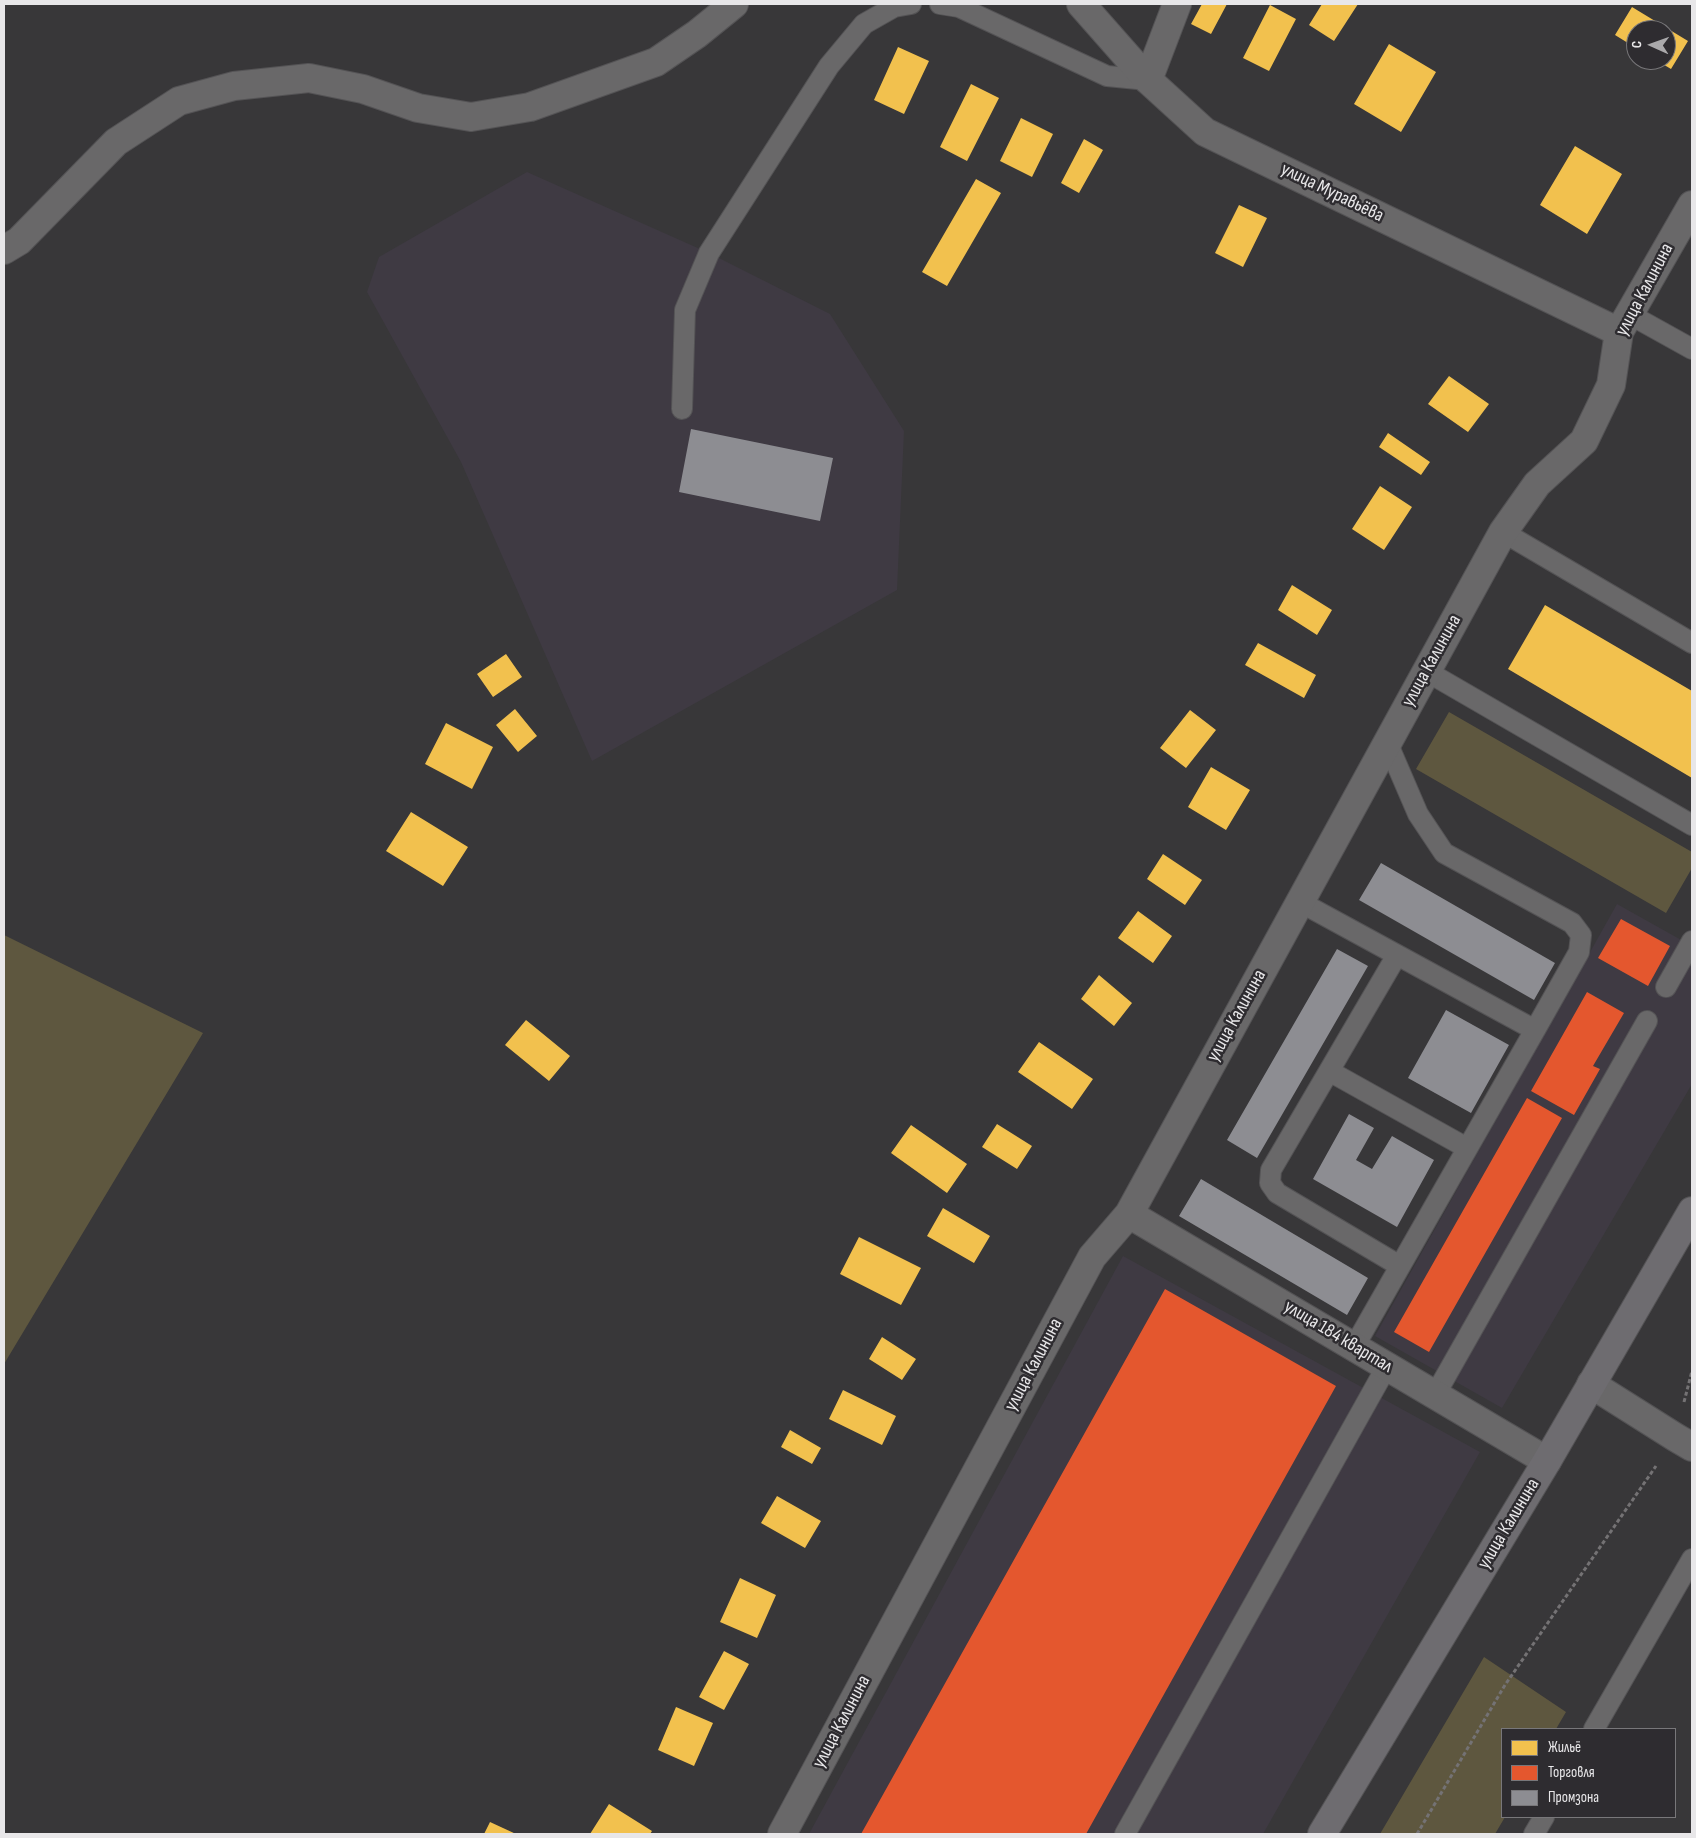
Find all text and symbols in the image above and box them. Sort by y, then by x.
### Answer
north arrow [1626,20,1676,70]
text: С [1628,41,1645,48]
street label: улица Муравьёва [1277,158,1387,228]
street label: улица Калинина [1611,240,1679,340]
street label: улица Калинина [1397,611,1467,711]
street label: улица Калинина [1202,966,1272,1066]
street label: улица 184 квартал [1279,1296,1397,1378]
street label: улица Калинина [1000,1315,1068,1415]
street label: улица Калинина [1473,1475,1545,1573]
street label: улица Калинина [808,1672,876,1772]
legend [1501,1728,1676,1818]
text: Жильё [1548,1738,1581,1757]
text: Торговля [1548,1763,1595,1782]
text: Промзона [1548,1788,1599,1807]

